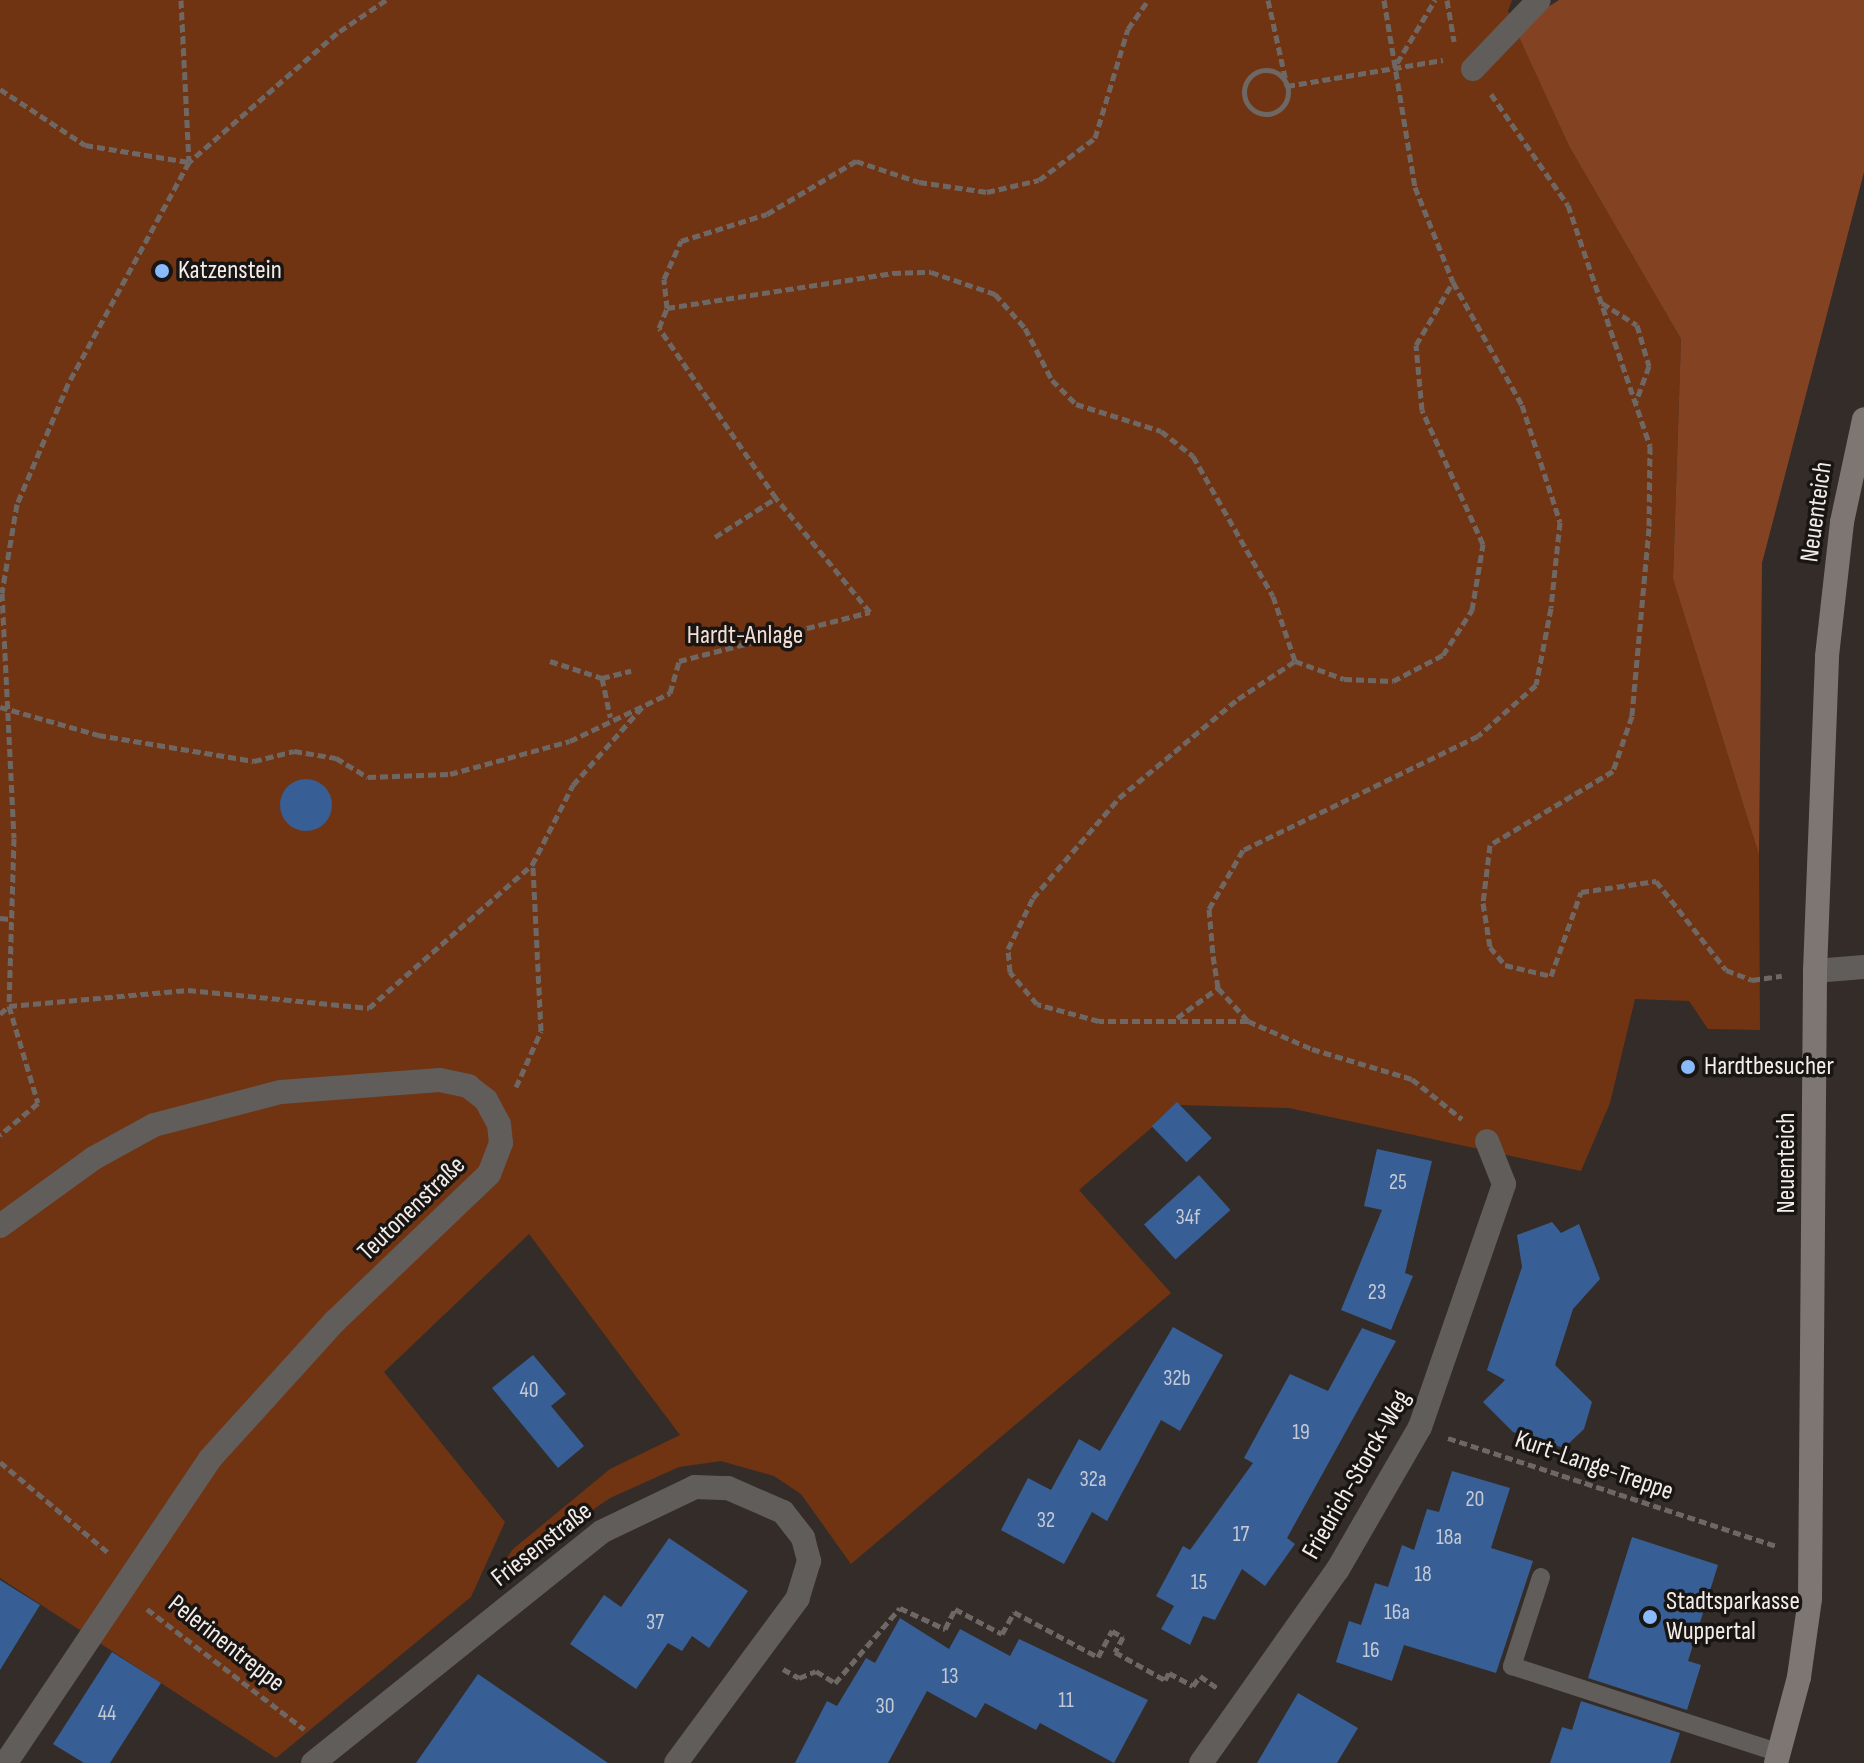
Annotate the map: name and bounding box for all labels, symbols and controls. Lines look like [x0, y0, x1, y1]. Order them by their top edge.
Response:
place label: Katzenstein [178, 255, 282, 287]
marker: Katzenstein [153, 262, 171, 280]
street label: Neuenteich [1795, 460, 1839, 564]
park label: Hardt-Anlage [687, 620, 803, 652]
place label: Hardtbesucher [1704, 1051, 1834, 1083]
marker: Hardtbesucher [1679, 1058, 1697, 1076]
street label: Neuenteich [1771, 1113, 1803, 1213]
street label: Teutonenstraße [352, 1150, 472, 1268]
house number: 25 [1389, 1170, 1407, 1196]
house number: 34f [1176, 1205, 1200, 1231]
house number: 23 [1368, 1280, 1386, 1306]
house number: 32b [1163, 1366, 1191, 1392]
house number: 40 [519, 1378, 539, 1404]
street label: Friedrich-Storck-Weg [1296, 1385, 1418, 1565]
house number: 19 [1292, 1420, 1310, 1446]
street label: Kurt-Lange-Treppe [1511, 1424, 1677, 1508]
house number: 32a [1080, 1467, 1106, 1493]
house number: 20 [1466, 1487, 1484, 1513]
street label: Friesenstraße [485, 1496, 599, 1594]
house number: 32 [1037, 1508, 1055, 1534]
house number: 17 [1233, 1522, 1249, 1548]
house number: 18a [1436, 1525, 1462, 1551]
house number: 18 [1414, 1562, 1432, 1588]
house number: 15 [1191, 1570, 1207, 1596]
place label: Stadtsparkasse Wuppertal [1666, 1586, 1800, 1648]
street label: Pelerinentreppe [162, 1589, 290, 1699]
house number: 16a [1384, 1600, 1410, 1626]
marker: Stadtsparkasse Wuppertal [1641, 1608, 1659, 1626]
house number: 37 [646, 1610, 664, 1636]
house number: 16 [1362, 1638, 1380, 1664]
house number: 13 [942, 1664, 958, 1690]
house number: 11 [1058, 1688, 1074, 1714]
house number: 30 [875, 1694, 895, 1720]
house number: 44 [98, 1701, 116, 1727]

